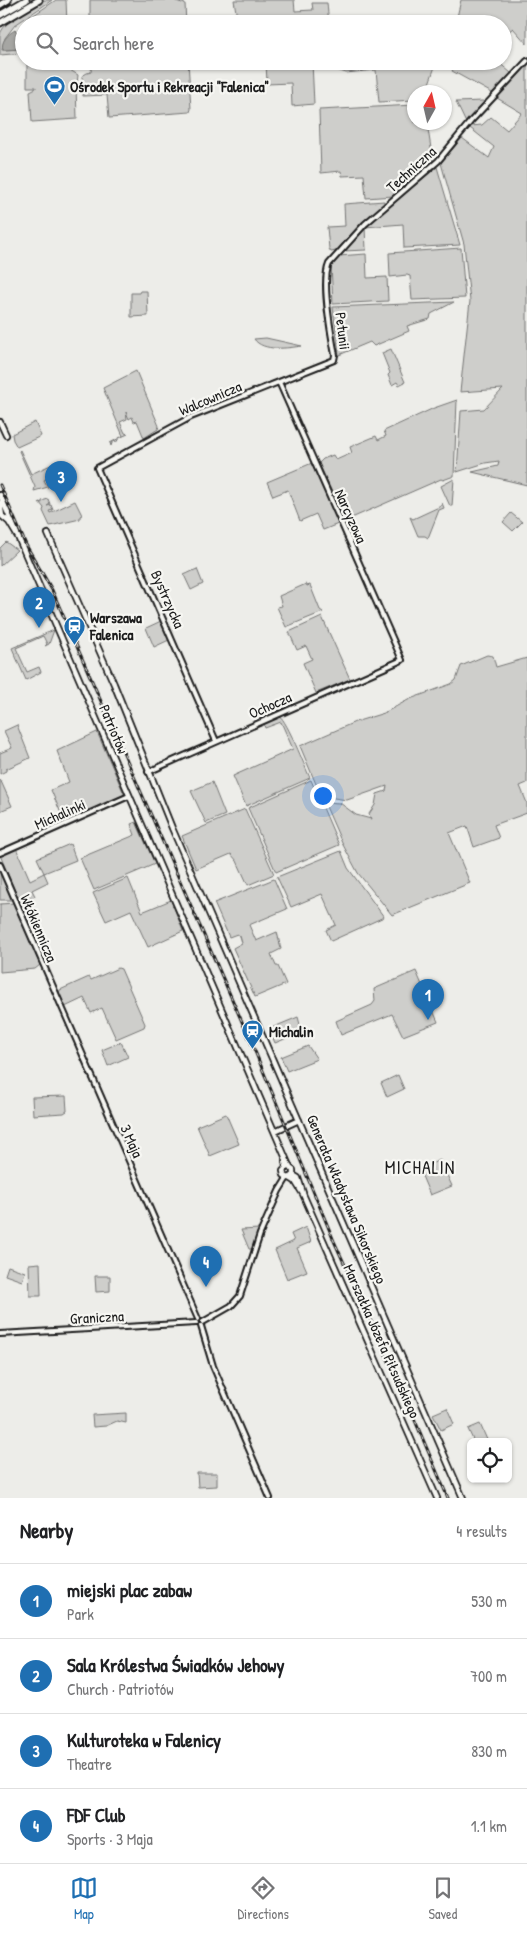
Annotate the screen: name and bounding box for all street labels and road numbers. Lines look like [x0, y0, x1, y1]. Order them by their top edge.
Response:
street label: Techniczna [382, 141, 440, 197]
street label: Petunii [330, 311, 356, 351]
street label: Walcownicza [175, 375, 245, 421]
street label: Narcyzowa [330, 486, 372, 546]
street label: Bystrzycka [146, 567, 190, 631]
street label: Ochocza [245, 686, 295, 724]
street label: Patriotów [94, 701, 134, 757]
street label: Michalinki [31, 793, 89, 835]
street label: Włókiennicza [15, 891, 63, 965]
street label: Generała Władysława Sikorskiego [302, 1111, 392, 1287]
street label: 3 Maja [115, 1121, 149, 1161]
street label: Marszałka Józefa Piłsudskiego [339, 1261, 425, 1421]
street label: Graniczna [70, 1305, 125, 1329]

